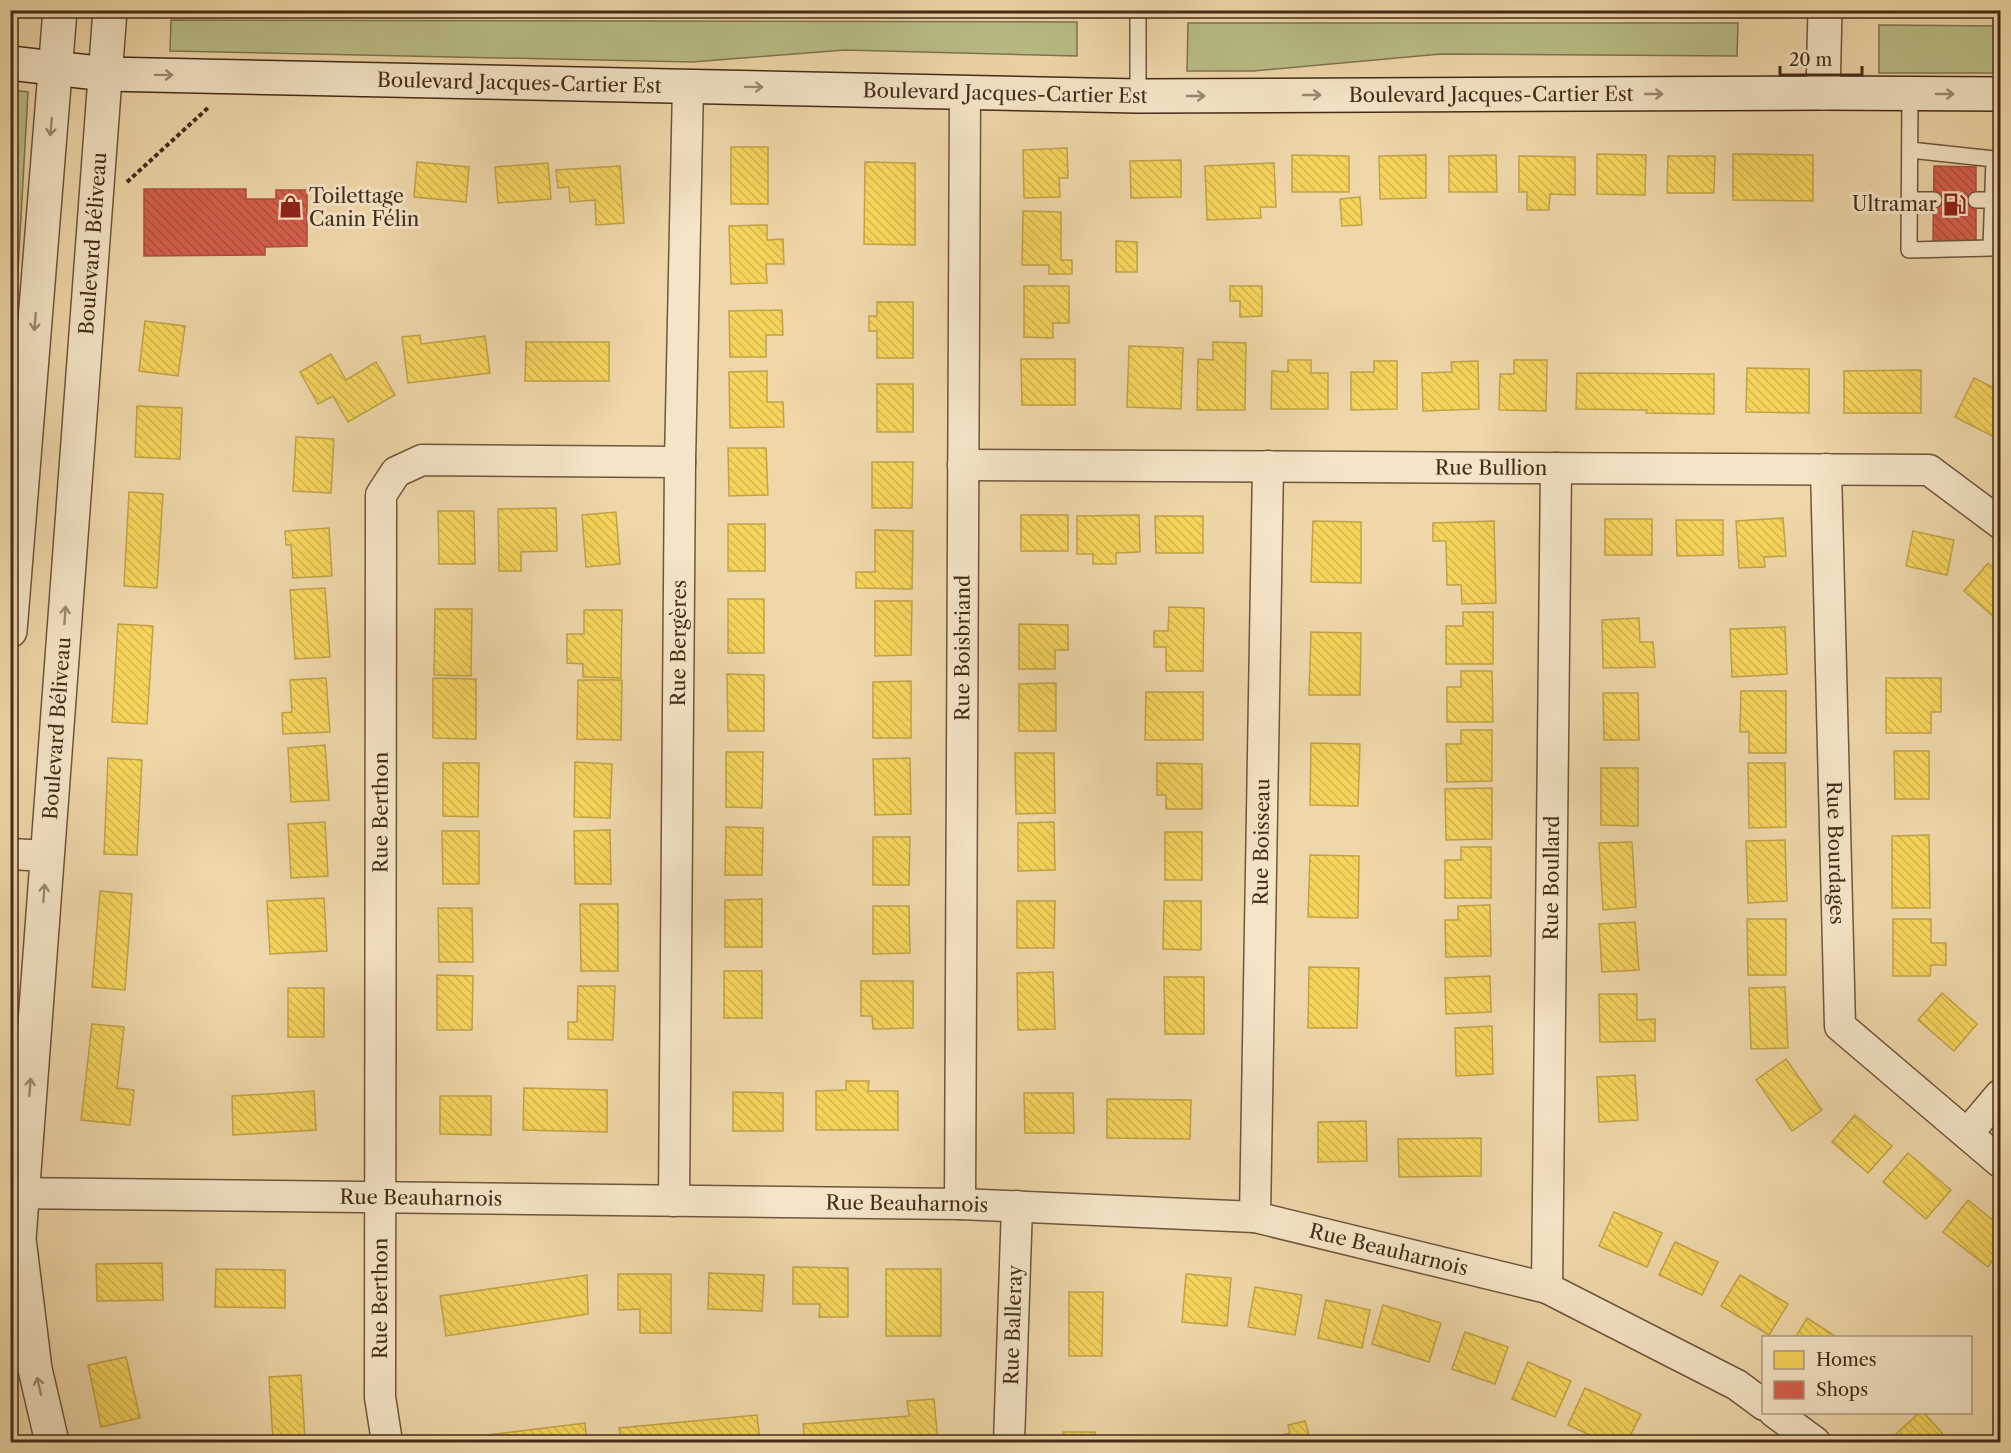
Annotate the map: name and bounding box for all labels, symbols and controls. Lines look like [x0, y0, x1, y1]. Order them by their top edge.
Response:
scale bar [1780, 39, 1862, 77]
text: 20 m [1789, 49, 1833, 71]
street label: Boulevard Jacques-Cartier Est [377, 68, 662, 98]
one-way arrow [154, 69, 174, 81]
street label: Boulevard Jacques-Cartier Est [863, 78, 1148, 108]
one-way arrow [743, 82, 763, 93]
street label: Boulevard Jacques-Cartier Est [1349, 82, 1634, 107]
one-way arrow [1644, 88, 1664, 100]
one-way arrow [1934, 88, 1954, 100]
one-way arrow [1302, 89, 1322, 101]
one-way arrow [1186, 90, 1206, 102]
one-way arrow [45, 117, 56, 137]
street label: Boulevard Béliveau [74, 151, 111, 336]
place label: Toilettage Canin Félin [309, 184, 420, 231]
fuel station icon: Ultramar [1942, 191, 1968, 217]
place label: Ultramar [1852, 192, 1938, 216]
shop icon: Toilettage Canin Félin [278, 194, 304, 220]
one-way arrow [29, 311, 40, 331]
street label: Rue Bullion [1435, 455, 1548, 480]
street label: Rue Boisbriand [950, 575, 975, 721]
street label: Rue Bergères [666, 580, 691, 707]
one-way arrow [60, 605, 71, 625]
street label: Boulevard Béliveau [38, 636, 76, 821]
street label: Rue Berthon [369, 751, 393, 873]
street label: Rue Boisseau [1248, 778, 1275, 906]
street label: Rue Bourdages [1822, 781, 1849, 925]
street label: Rue Boullard [1539, 815, 1564, 941]
one-way arrow [39, 884, 50, 903]
one-way arrow [25, 1078, 36, 1098]
street label: Rue Beauharnois [339, 1185, 502, 1211]
street label: Rue Beauharnois [825, 1190, 989, 1217]
street label: Rue Beauharnois [1307, 1219, 1471, 1280]
street label: Rue Berthon [368, 1237, 392, 1359]
street label: Rue Balleray [999, 1263, 1027, 1386]
legend [1762, 1336, 1972, 1414]
text: Homes [1816, 1349, 1877, 1371]
one-way arrow [33, 1376, 44, 1396]
text: Shops [1816, 1379, 1868, 1401]

